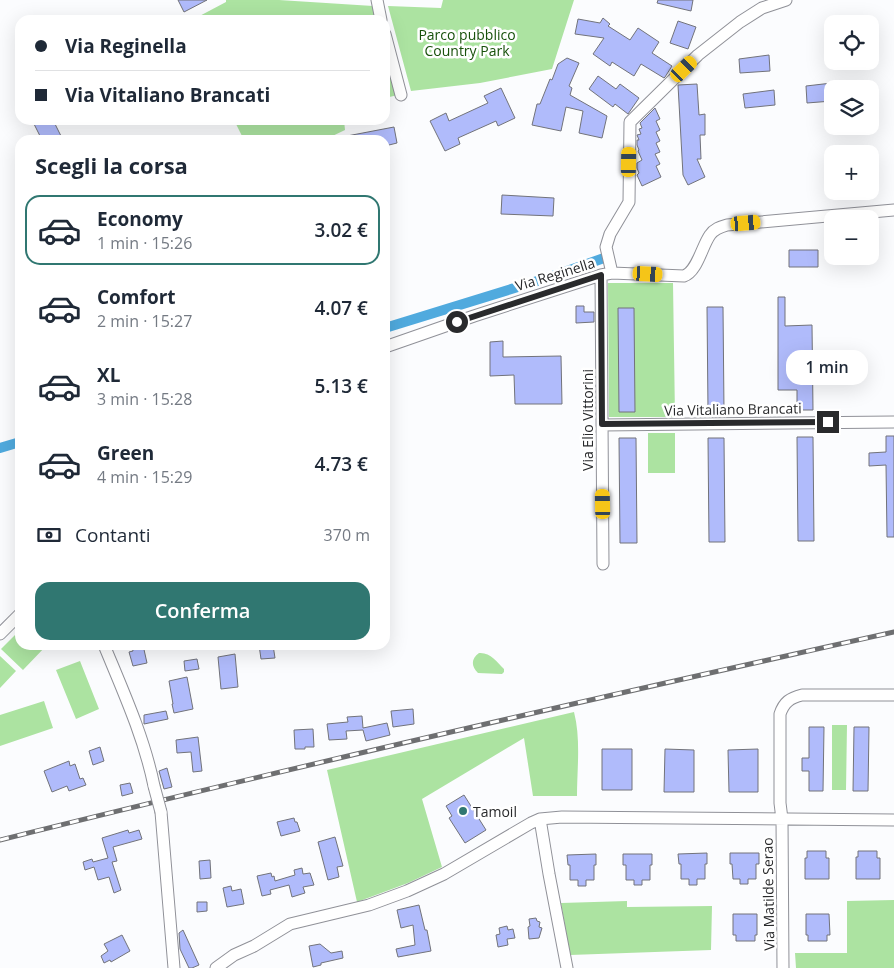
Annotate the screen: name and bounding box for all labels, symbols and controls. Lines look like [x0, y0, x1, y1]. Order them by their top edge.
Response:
map controls [824, 15, 879, 265]
button: locate [824, 15, 879, 70]
park label: Parco pubblico Country Park [418, 25, 516, 60]
text: Via Reginella [65, 33, 187, 59]
car [667, 53, 700, 85]
button: layers [824, 80, 879, 135]
text: Via Vitaliano Brancati [65, 82, 270, 108]
button: + [824, 145, 879, 200]
car [621, 147, 636, 177]
text: Scegli la corsa [35, 150, 188, 180]
text: Economy [97, 206, 183, 232]
icon: car [37, 208, 82, 253]
button: − [824, 210, 879, 265]
car [730, 214, 761, 232]
text: 3.02 € [314, 217, 368, 243]
text: 1 min · 15:26 [97, 232, 192, 254]
street label: Via Reginella [513, 253, 597, 295]
car [632, 266, 663, 282]
text: Comfort [97, 284, 176, 310]
icon: car [37, 286, 82, 331]
text: 4.07 € [314, 295, 368, 321]
text: 2 min · 15:27 [97, 310, 192, 332]
route start [446, 311, 468, 333]
callout: 1 min [787, 350, 869, 384]
text: 1 min [805, 356, 849, 378]
text: XL [97, 362, 120, 388]
icon: car [37, 364, 82, 409]
street label: Via Elio Vittorini [578, 369, 597, 471]
text: 5.13 € [314, 373, 368, 399]
text: 3 min · 15:28 [97, 388, 192, 410]
street label: Via Vitaliano Brancati [664, 398, 802, 420]
route end [817, 411, 839, 433]
text: Green [97, 440, 154, 466]
icon: car [37, 442, 82, 487]
text: 4.73 € [314, 451, 368, 477]
text: 4 min · 15:29 [97, 466, 192, 488]
car [595, 489, 610, 519]
icon: cash [35, 521, 63, 549]
text: Contanti [75, 522, 151, 548]
text: 370 m [324, 524, 370, 546]
button: Conferma [35, 582, 370, 640]
place label: Tamoil [473, 802, 517, 821]
marker: Tamoil [457, 805, 469, 817]
street label: Via Matilde Serao [758, 837, 778, 951]

